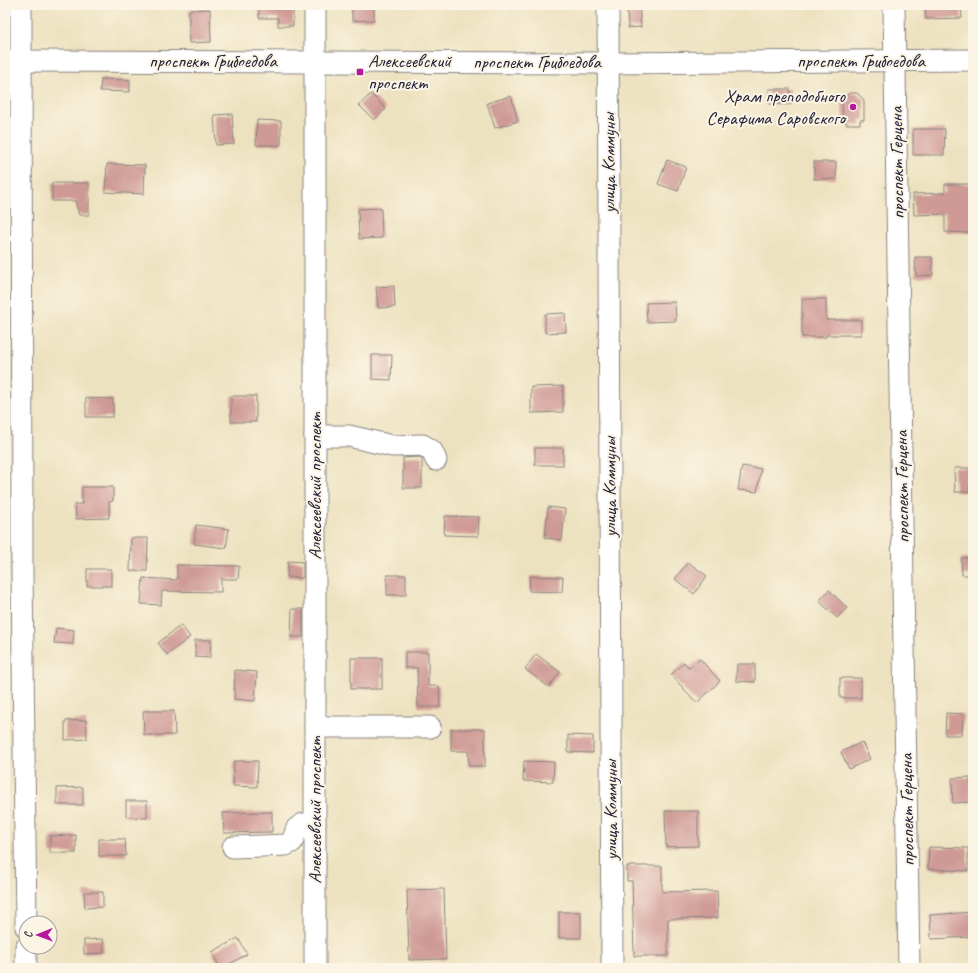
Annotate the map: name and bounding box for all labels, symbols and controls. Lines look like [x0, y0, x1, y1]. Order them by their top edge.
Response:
street label: проспект Грибоедова [149, 49, 279, 73]
place label: Алексеевский проспект [368, 49, 452, 95]
street label: проспект Грибоедова [797, 49, 927, 73]
street label: проспект Грибоедова [473, 50, 603, 74]
marker: Алексеевский проспект [355, 67, 365, 77]
place label: Храм преподобного Серафима Саровского [707, 84, 847, 130]
marker: Храм преподобного Серафима Саровского [848, 102, 858, 112]
street label: проспект Герцена [884, 105, 910, 219]
street label: улица Коммуны [597, 111, 621, 214]
street label: Алексеевский проспект [303, 411, 327, 560]
street label: проспект Герцена [889, 429, 915, 543]
street label: улица Коммуны [598, 435, 622, 538]
street label: Алексеевский проспект [303, 735, 327, 884]
street label: проспект Герцена [894, 752, 920, 866]
street label: улица Коммуны [599, 758, 623, 861]
north arrow [18, 915, 58, 955]
text: С [21, 931, 35, 938]

